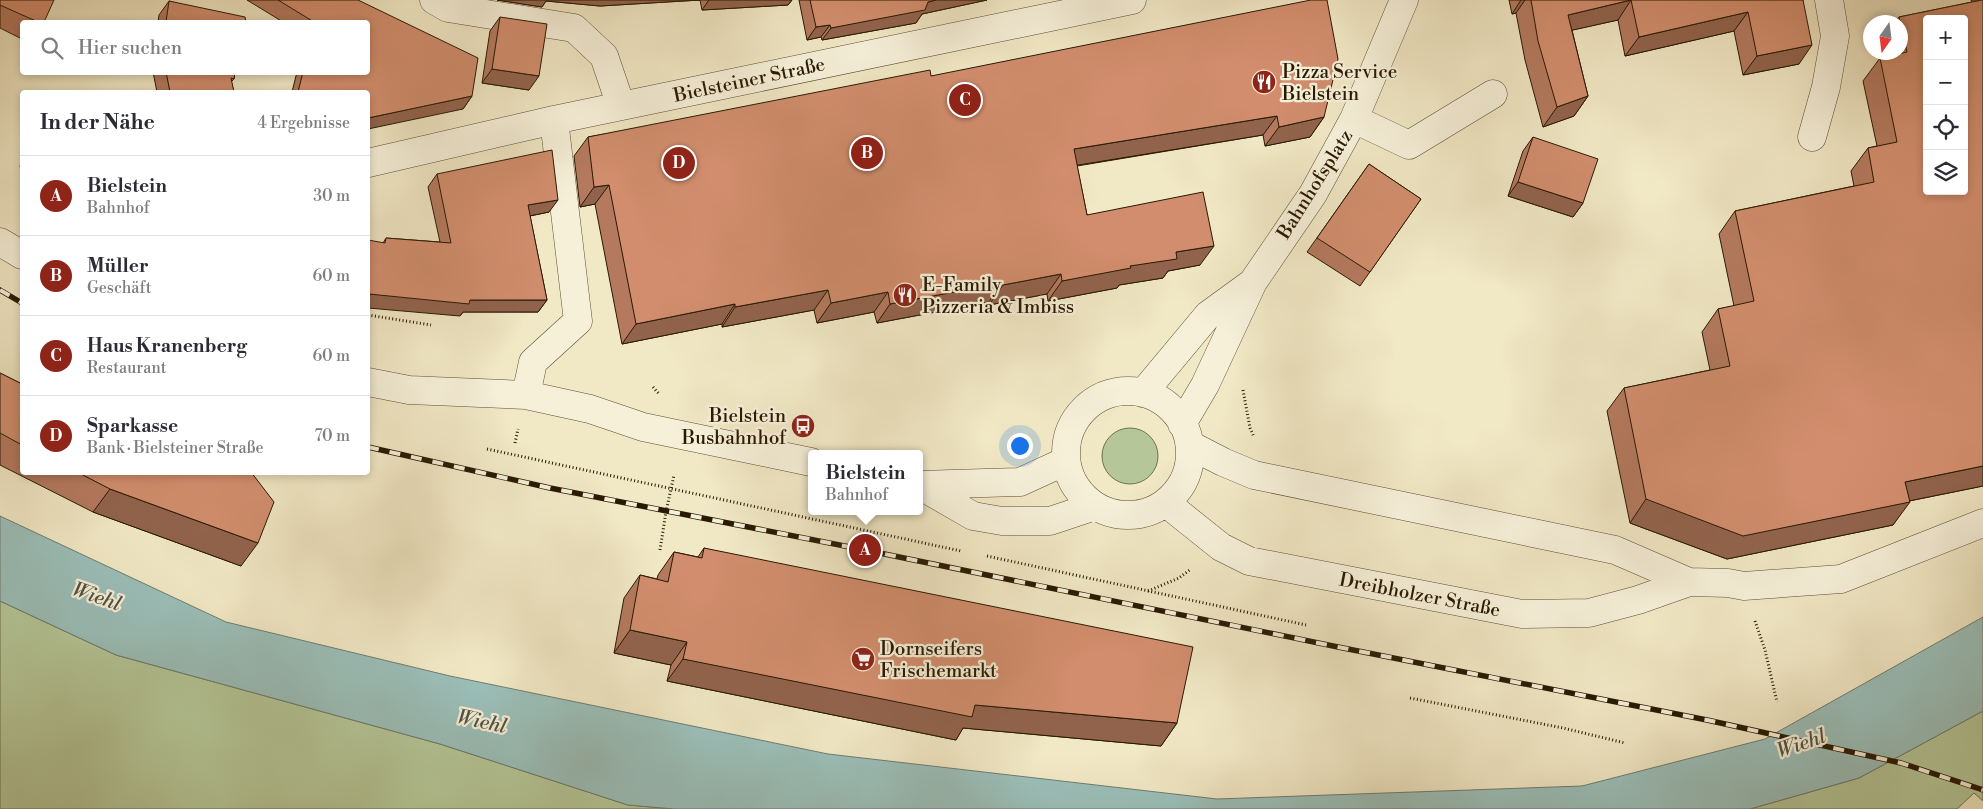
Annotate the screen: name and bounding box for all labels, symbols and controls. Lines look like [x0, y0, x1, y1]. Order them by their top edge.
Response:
north arrow [1863, 15, 1908, 60]
map controls [1923, 15, 1968, 195]
button: + [1923, 15, 1968, 60]
search box [20, 20, 370, 75]
icon: search [38, 34, 66, 62]
text: Hier suchen [78, 36, 182, 60]
street label: Bielsteiner Straße [670, 52, 827, 108]
place label: Pizza Service Bielstein [1281, 60, 1397, 106]
button: − [1923, 60, 1968, 105]
restaurant icon: Pizza Service Bielstein [1251, 69, 1277, 95]
pin: C [949, 81, 981, 119]
button: locate [1923, 105, 1968, 150]
text: In der Nähe [40, 110, 155, 136]
text: 4 Ergebnisse [257, 113, 350, 133]
street label: Bahnhofsplatz [1271, 125, 1358, 245]
pin: B [851, 134, 883, 172]
pin: D [663, 144, 695, 182]
button: layers [1923, 150, 1968, 195]
text: Bielstein [87, 174, 167, 198]
text: A [50, 186, 62, 206]
text: 30 m [313, 186, 350, 206]
text: Bahnhof [87, 198, 149, 218]
text: Müller [87, 254, 149, 278]
text: B [50, 266, 62, 286]
text: 60 m [312, 266, 350, 286]
place label: E-Family Pizzeria & Imbiss [922, 273, 1074, 319]
text: Geschäft [87, 278, 152, 298]
restaurant icon: E-Family Pizzeria & Imbiss [892, 282, 918, 308]
text: Haus Kranenberg [87, 334, 247, 358]
text: C [50, 346, 62, 366]
text: 60 m [312, 346, 350, 366]
text: Restaurant [87, 358, 166, 378]
place label: Bielstein Busbahnhof [681, 404, 787, 450]
bus stop icon: Bielstein Busbahnhof [790, 413, 816, 439]
text: Sparkasse [87, 414, 178, 438]
text: D [50, 426, 62, 446]
text: 70 m [314, 426, 350, 446]
your location [1007, 433, 1033, 459]
text: Bank · Bielsteiner Straße [87, 438, 264, 458]
popup [808, 450, 923, 515]
text: Bielstein [826, 461, 905, 485]
text: Bahnhof [826, 485, 888, 505]
pin: A [849, 531, 881, 569]
street label: Dreibholzer Straße [1337, 568, 1502, 622]
water label: Wiehl [69, 577, 125, 618]
place label: Dornseifers Frischemarkt [880, 637, 997, 683]
supermarket icon: Dornseifers Frischemarkt [850, 646, 876, 672]
water label: Wiehl [455, 705, 509, 740]
water label: Wiehl [1774, 724, 1830, 764]

